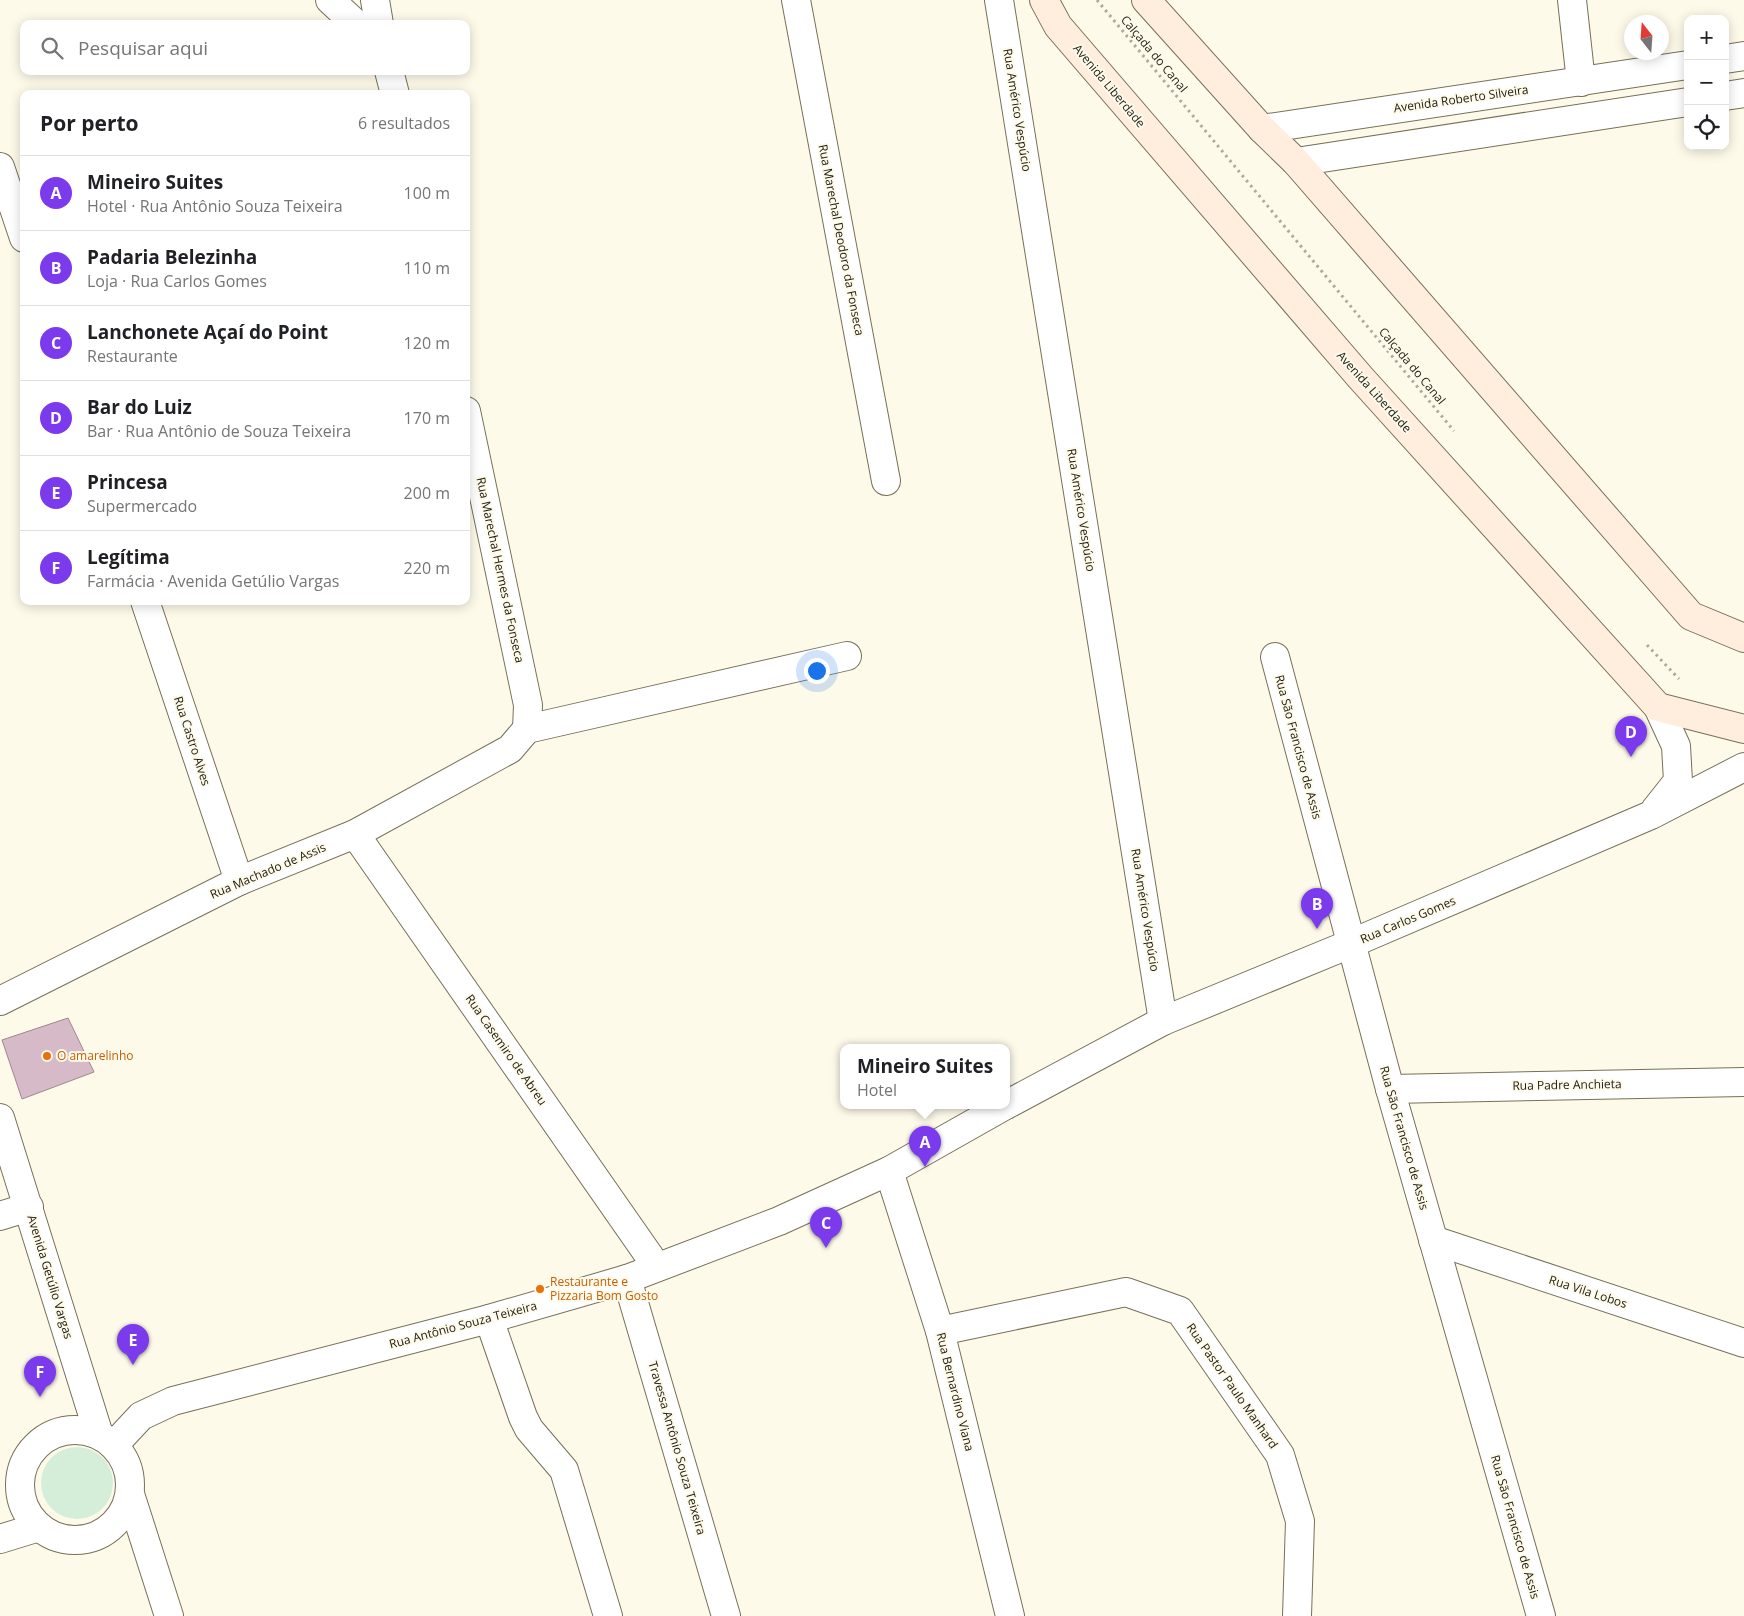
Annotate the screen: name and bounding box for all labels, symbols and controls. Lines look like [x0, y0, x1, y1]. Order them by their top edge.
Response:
street label: Calçada do Canal [1117, 12, 1192, 96]
north arrow [1624, 15, 1669, 60]
map controls [1684, 15, 1729, 150]
button: + [1684, 15, 1729, 60]
search box [20, 20, 470, 75]
icon: search [38, 34, 66, 62]
text: Pesquisar aqui [78, 35, 208, 61]
street label: Avenida Liberdade [1069, 40, 1150, 131]
street label: Rua Américo Vespúcio [999, 47, 1036, 173]
button: − [1684, 60, 1729, 105]
street label: Avenida Roberto Silveira [1392, 81, 1529, 116]
button: locate [1684, 105, 1729, 150]
text: Por perto [40, 109, 139, 137]
text: 6 resultados [358, 112, 450, 134]
street label: Rua Marechal Deodoro da Fonseca [815, 143, 868, 337]
text: Mineiro Suites [87, 169, 223, 195]
text: A [50, 182, 62, 204]
text: 100 m [404, 182, 450, 204]
text: Hotel · Rua Antônio Souza Teixeira [87, 195, 343, 217]
text: Padaria Belezinha [87, 244, 257, 270]
text: B [51, 257, 61, 279]
text: 110 m [404, 257, 450, 279]
text: Loja · Rua Carlos Gomes [87, 270, 267, 292]
text: Lanchonete Açaí do Point [87, 319, 328, 345]
street label: Calçada do Canal [1375, 324, 1450, 408]
text: C [51, 332, 61, 354]
text: 120 m [404, 332, 450, 354]
text: Restaurante [87, 345, 178, 367]
street label: Avenida Liberdade [1333, 347, 1416, 436]
text: Bar do Luiz [87, 394, 192, 420]
text: D [50, 407, 62, 429]
text: 170 m [404, 407, 450, 429]
text: Bar · Rua Antônio de Souza Teixeira [87, 420, 351, 442]
street label: Rua Américo Vespúcio [1063, 447, 1100, 573]
text: Princesa [87, 469, 168, 495]
street label: Rua Marechal Hermes da Fonseca [472, 475, 529, 664]
text: E [52, 482, 60, 504]
text: 200 m [404, 482, 450, 504]
text: Supermercado [87, 495, 197, 517]
text: Legítima [87, 544, 170, 570]
text: F [52, 557, 60, 579]
text: 220 m [404, 557, 450, 579]
text: Farmácia · Avenida Getúlio Vargas [87, 570, 339, 592]
your location [804, 658, 830, 684]
street label: Rua São Francisco de Assis [1271, 673, 1326, 821]
street label: Rua Castro Alves [170, 694, 215, 788]
pin: D [1615, 716, 1647, 757]
street label: Rua Machado de Assis [207, 838, 329, 903]
street label: Rua Américo Vespúcio [1127, 847, 1164, 973]
pin: B [1301, 888, 1333, 929]
street label: Rua Carlos Gomes [1357, 892, 1458, 947]
street label: Rua Casemiro de Abreu [462, 991, 551, 1109]
popup [840, 1044, 1010, 1109]
place label: O amarelinho [57, 1047, 134, 1064]
marker: O amarelinho [41, 1050, 53, 1062]
text: Mineiro Suites [857, 1053, 993, 1079]
street label: Rua São Francisco de Assis [1376, 1064, 1433, 1212]
street label: Rua Padre Anchieta [1512, 1075, 1622, 1094]
text: Hotel [857, 1079, 897, 1101]
pin: A [909, 1126, 941, 1167]
pin: C [810, 1207, 842, 1248]
street label: Avenida Getúlio Vargas [23, 1213, 78, 1341]
street label: Rua Vila Lobos [1547, 1271, 1630, 1312]
place label: Restaurante e Pizzaria Bom Gosto [550, 1273, 658, 1304]
marker: Restaurante e Pizzaria Bom Gosto [534, 1283, 546, 1295]
street label: Rua Antônio Souza Teixeira [387, 1297, 539, 1352]
street label: Rua Pastor Paulo Manhard [1183, 1320, 1282, 1452]
pin: E [117, 1324, 149, 1365]
street label: Rua Bernardino Viana [933, 1331, 978, 1453]
pin: F [24, 1356, 56, 1397]
street label: Travessa Antônio Souza Teixeira [645, 1359, 710, 1537]
street label: Rua São Francisco de Assis [1487, 1453, 1544, 1601]

